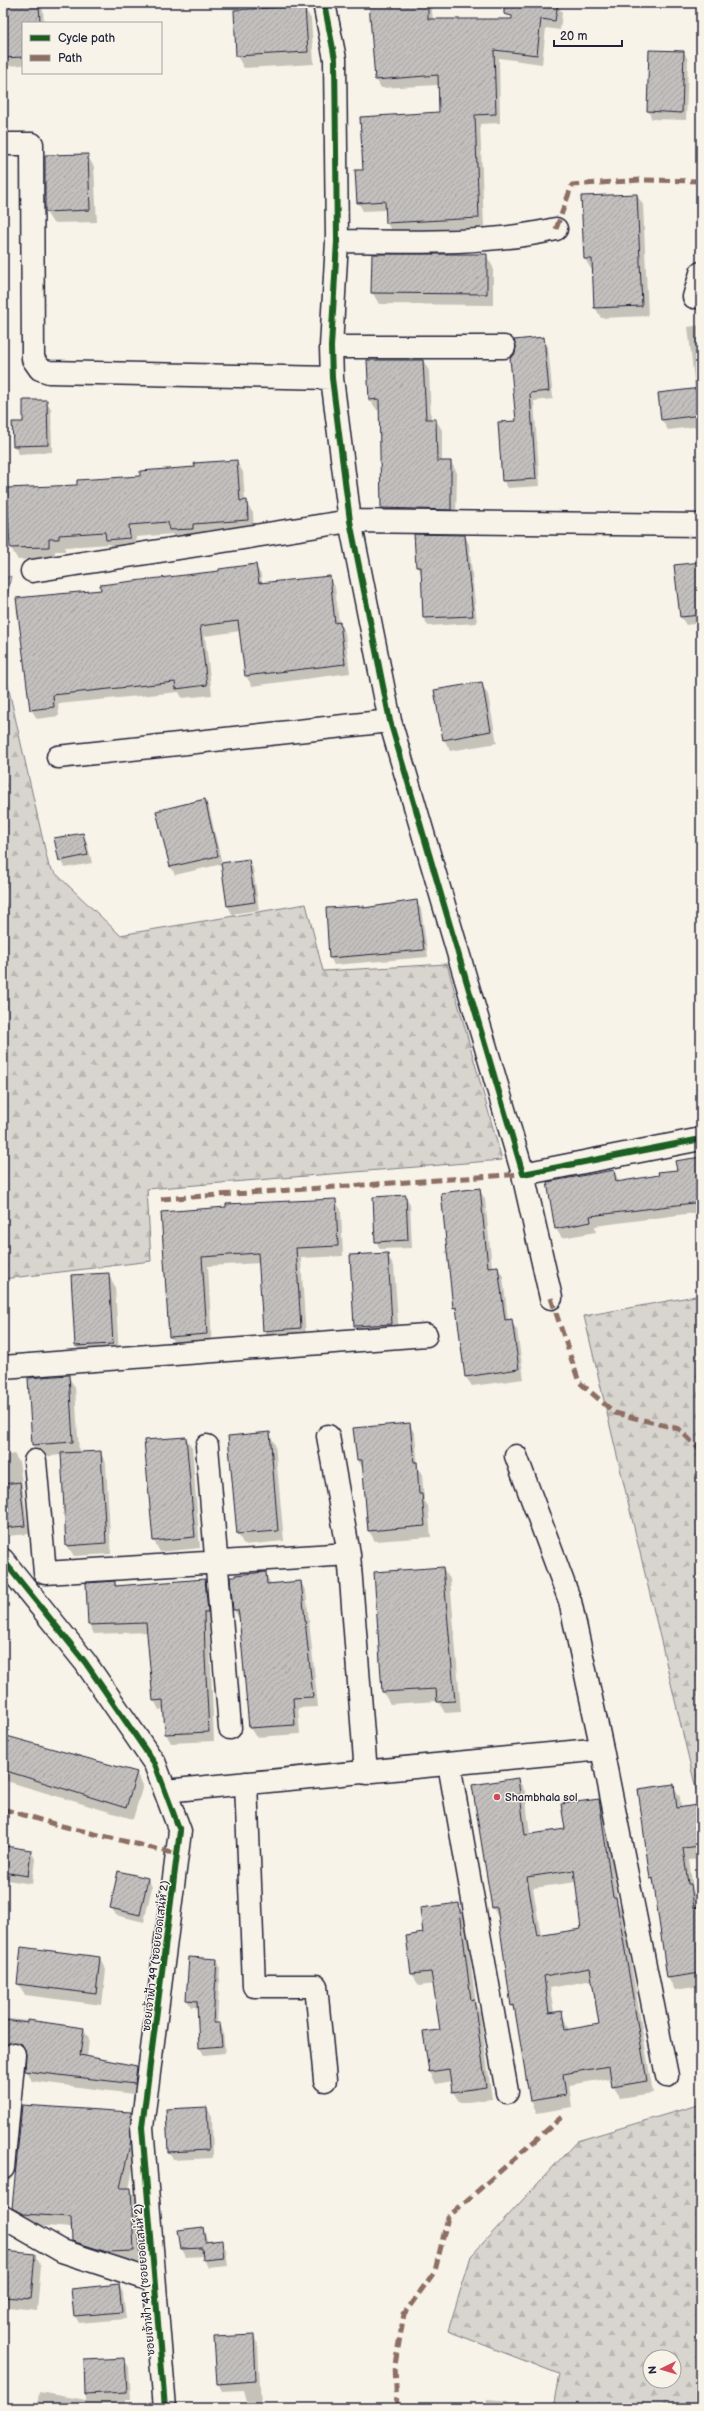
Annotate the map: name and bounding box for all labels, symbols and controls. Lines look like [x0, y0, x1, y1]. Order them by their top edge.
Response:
legend [22, 22, 162, 74]
scale bar [554, 22, 622, 48]
text: 20 m [560, 29, 587, 44]
text: Cycle path [58, 31, 115, 46]
text: Path [58, 51, 83, 66]
place label: Shambhala sol [505, 1791, 577, 1804]
marker: Shambhala sol [492, 1792, 502, 1802]
street label: ซอยเจ้าฟ้า 49 (ซอยยอดเสน่ห์ 2) [138, 1879, 171, 2032]
street label: ซอยเจ้าฟ้า 49 (ซอยยอดเสน่ห์ 2) [129, 2204, 158, 2357]
north arrow [642, 2349, 682, 2389]
text: N [646, 2365, 659, 2375]

